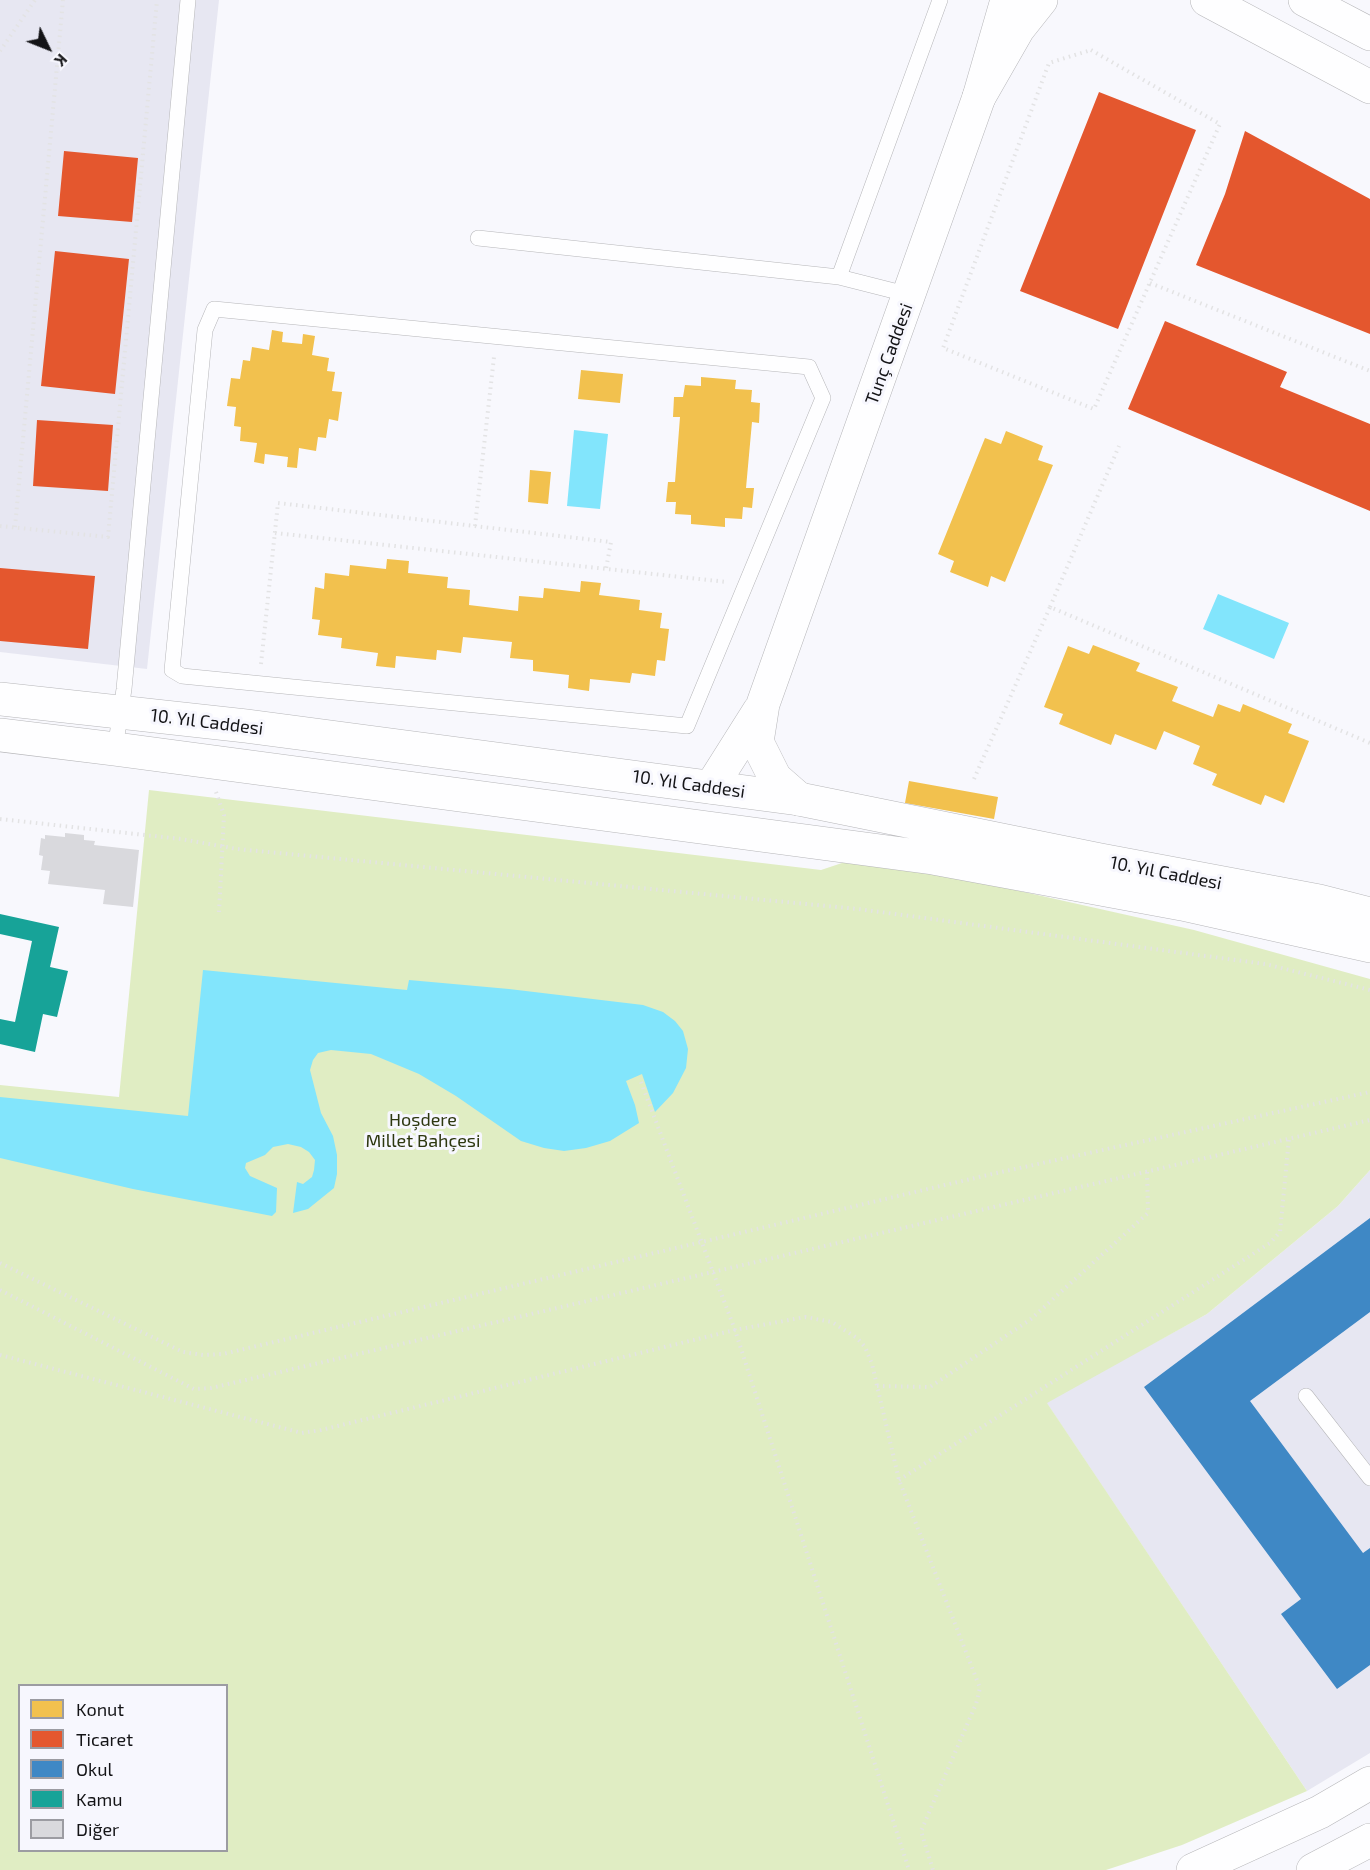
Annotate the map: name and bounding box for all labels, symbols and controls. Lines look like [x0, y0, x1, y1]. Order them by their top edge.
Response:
north arrow [18, 18, 78, 78]
text: K [51, 50, 72, 71]
street label: Tunç Caddesi [861, 300, 917, 408]
street label: 10. Yıl Caddesi [149, 704, 265, 740]
street label: 10. Yıl Caddesi [631, 765, 747, 803]
street label: 10. Yıl Caddesi [1108, 852, 1224, 894]
park label: Hoşdere Millet Bahçesi [366, 1109, 480, 1152]
legend [18, 1684, 228, 1852]
text: Konut [76, 1698, 124, 1720]
text: Ticaret [76, 1728, 133, 1750]
text: Okul [76, 1758, 113, 1780]
text: Kamu [76, 1788, 123, 1810]
text: Diğer [76, 1818, 119, 1840]

